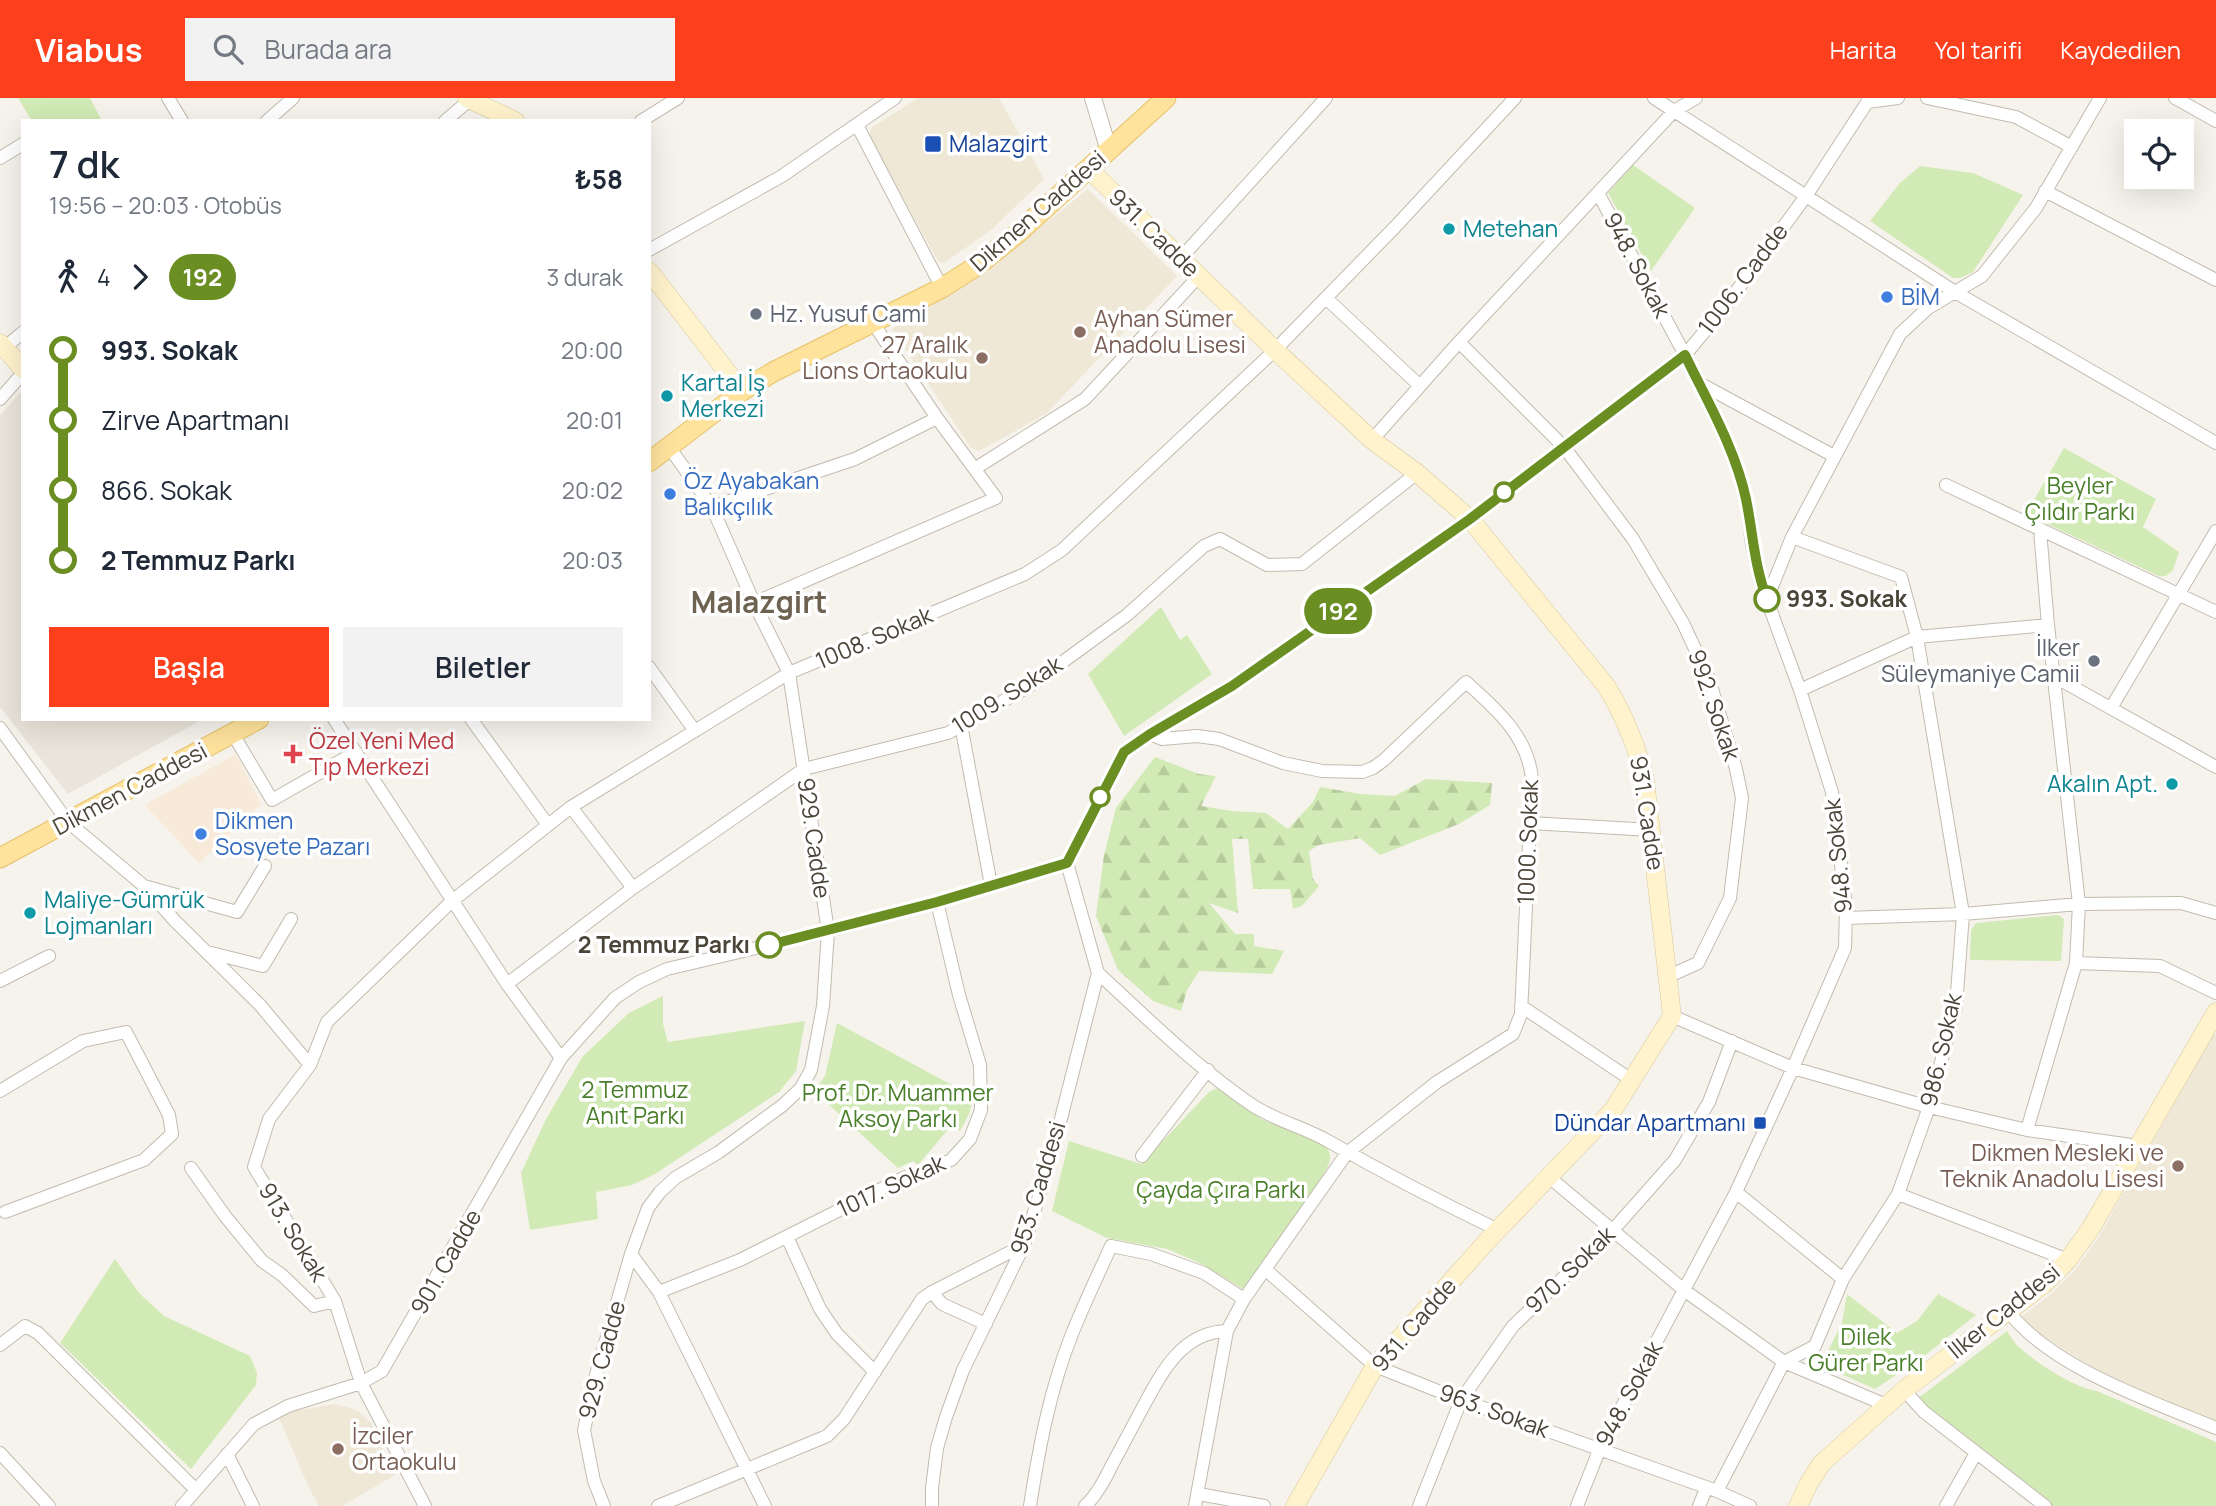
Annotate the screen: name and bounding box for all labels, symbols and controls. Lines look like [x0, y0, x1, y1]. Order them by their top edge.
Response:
search box [185, 18, 675, 81]
text: Viabus [35, 27, 143, 72]
icon: search [209, 30, 247, 68]
text: Burada ara [265, 31, 392, 67]
text: Harita [1830, 33, 1897, 66]
text: Yol tarifi [1935, 33, 2022, 66]
text: Kaydedilen [2060, 33, 2181, 66]
map controls [2124, 119, 2194, 189]
button: locate [2124, 119, 2194, 189]
place label: Malazgirt [949, 127, 1048, 159]
marker: Malazgirt [923, 134, 943, 154]
text: 7 dk [49, 137, 120, 189]
street label: Dikmen Caddesi [963, 142, 1112, 278]
text: ₺58 [575, 161, 623, 197]
street label: 931. Cadde [1102, 181, 1207, 284]
text: 19:56 – 20:03 · Otobüs [49, 189, 282, 221]
street label: 948. Sokak [1597, 206, 1679, 323]
place label: Metehan [1463, 212, 1558, 244]
street label: 1006. Cadde [1690, 216, 1795, 341]
marker: Metehan [1441, 221, 1457, 237]
icon: walk [49, 258, 87, 296]
icon: forward [121, 258, 159, 296]
text: 192 [183, 260, 222, 293]
text: 4 [97, 261, 111, 293]
text: 3 durak [546, 261, 623, 293]
place label: BİM [1901, 280, 1940, 312]
marker: BİM [1879, 289, 1895, 305]
place label: Hz. Yusuf Cami [770, 297, 926, 329]
place label: Ayhan Sümer Anadolu Lisesi [1094, 302, 1246, 360]
marker: Hz. Yusuf Cami [748, 306, 764, 322]
marker: Ayhan Sümer Anadolu Lisesi [1072, 324, 1088, 340]
place label: 27 Aralık Lions Ortaokulu [802, 328, 969, 386]
text: 993. Sokak [101, 332, 238, 368]
text: 20:00 [561, 334, 623, 366]
marker: 27 Aralık Lions Ortaokulu [974, 350, 990, 366]
place label: Kartal İş Merkezi [681, 366, 765, 424]
marker: Kartal İş Merkezi [659, 388, 675, 404]
text: Zirve Apartmanı [101, 402, 290, 438]
text: 20:01 [566, 404, 623, 436]
place label: Öz Ayabakan Balıkçılık [684, 464, 820, 522]
park label: Beyler Çıldır Parkı [2025, 469, 2135, 527]
text: 866. Sokak [101, 472, 232, 508]
text: 20:02 [562, 474, 623, 506]
unlabelled marker [1494, 482, 1514, 502]
marker: Öz Ayabakan Balıkçılık [662, 486, 678, 502]
text: 2 Temmuz Parkı [101, 542, 296, 578]
text: 20:03 [562, 544, 623, 576]
district label: Malazgirt [691, 581, 827, 622]
place label: 993. Sokak [1786, 582, 1908, 614]
marker: 993. Sokak [1754, 586, 1780, 612]
line badge: 192 [1298, 588, 1378, 634]
text: 192 [1318, 594, 1358, 627]
street label: 1008. Sokak [810, 598, 938, 676]
button: Başla [49, 627, 329, 707]
button: Biletler [343, 627, 623, 707]
place label: İlker Süleymaniye Camii [1881, 631, 2080, 689]
street label: 992. Sokak [1681, 645, 1749, 765]
street label: 1009. Sokak [945, 647, 1068, 741]
marker: İlker Süleymaniye Camii [2086, 653, 2102, 669]
place label: Özel Yeni Med Tıp Merkezi [309, 724, 454, 782]
street label: Dikmen Caddesi [47, 734, 212, 842]
marker: Özel Yeni Med Tıp Merkezi [283, 744, 303, 764]
street label: 931. Cadde [1623, 753, 1673, 872]
place label: Akalın Apt. [2047, 767, 2158, 799]
street label: 929. Cadde [791, 775, 839, 900]
marker: Akalın Apt. [2164, 776, 2180, 792]
street label: 1000. Sokak [1509, 778, 1545, 905]
unlabelled marker [1090, 787, 1110, 807]
street label: 948. Sokak [1815, 797, 1859, 915]
place label: Dikmen Sosyete Pazarı [215, 804, 370, 862]
marker: Dikmen Sosyete Pazarı [193, 826, 209, 842]
place label: Maliye-Gümrük Lojmanları [44, 883, 205, 941]
marker: Maliye-Gümrük Lojmanları [22, 905, 38, 921]
place label: 2 Temmuz Parkı [578, 928, 750, 960]
marker: 2 Temmuz Parkı [756, 932, 782, 958]
street label: 986. Sokak [1911, 989, 1969, 1110]
park label: 2 Temmuz Anıt Parkı [581, 1073, 689, 1131]
park label: Prof. Dr. Muammer Aksoy Parkı [802, 1076, 994, 1134]
place label: Dündar Apartmanı [1554, 1106, 1746, 1138]
marker: Dündar Apartmanı [1752, 1115, 1768, 1131]
street label: 953. Caddesi [1002, 1117, 1073, 1258]
place label: Dikmen Mesleki ve Teknik Anadolu Lisesi [1940, 1136, 2164, 1194]
street label: 1017. Sokak [831, 1146, 950, 1224]
marker: Dikmen Mesleki ve Teknik Anadolu Lisesi [2170, 1158, 2186, 1174]
park label: Çayda Çıra Parkı [1136, 1173, 1306, 1205]
street label: 913. Sokak [252, 1176, 336, 1287]
street label: 901. Cadde [402, 1203, 488, 1320]
street label: 970. Sokak [1517, 1218, 1622, 1320]
street label: İlker Caddesi [1941, 1255, 2066, 1365]
street label: 931. Cadde [1363, 1270, 1463, 1378]
street label: 929. Cadde [570, 1297, 632, 1423]
park label: Dilek Gürer Parkı [1808, 1320, 1924, 1378]
street label: 948. Sokak [1587, 1335, 1670, 1452]
street label: 963. Sokak [1435, 1375, 1554, 1445]
place label: İzciler Ortaokulu [352, 1419, 457, 1477]
marker: İzciler Ortaokulu [330, 1441, 346, 1457]

